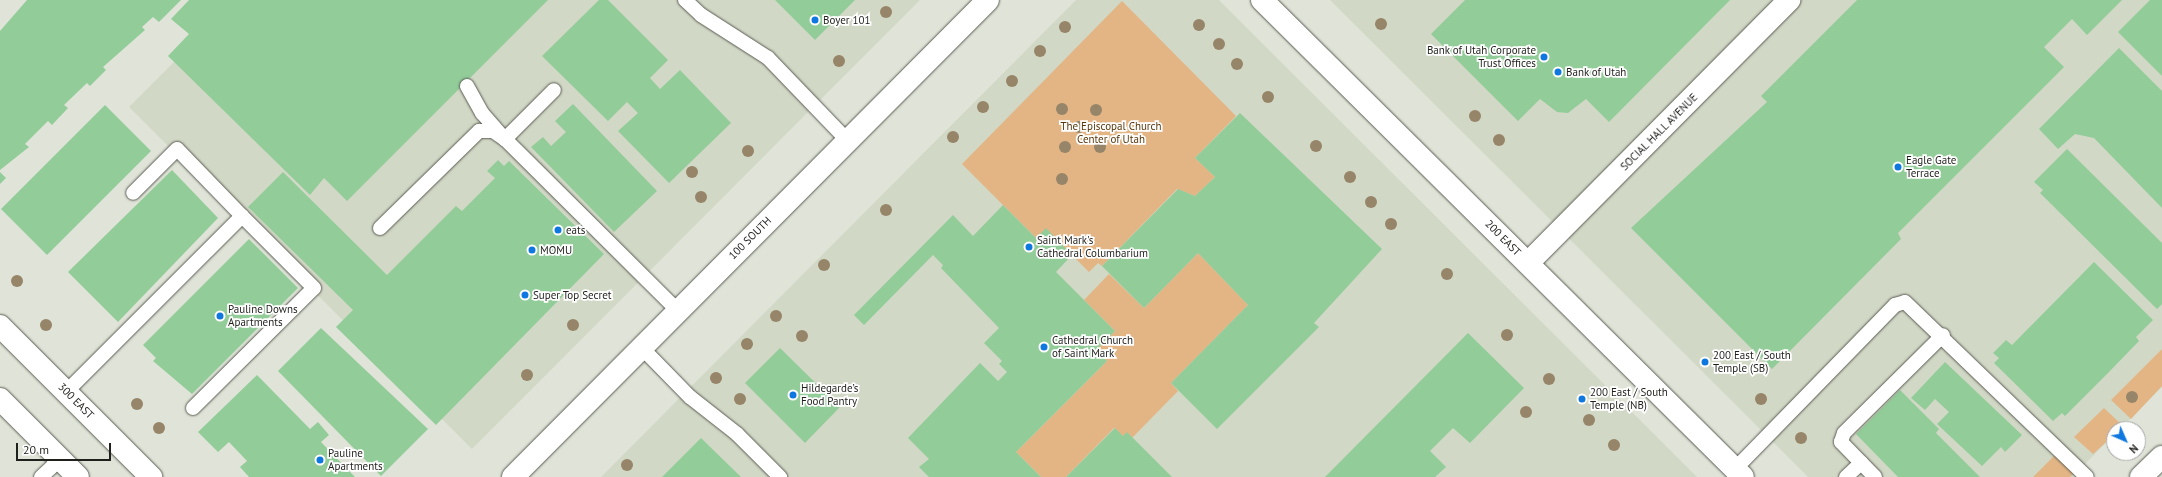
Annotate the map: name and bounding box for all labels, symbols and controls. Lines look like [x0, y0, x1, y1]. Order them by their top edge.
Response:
place label: Boyer 101 [823, 13, 870, 27]
marker: Boyer 101 [810, 15, 820, 25]
place label: Bank of Utah Corporate Trust Offices [1427, 44, 1536, 70]
marker: Bank of Utah Corporate Trust Offices [1539, 52, 1549, 62]
place label: Bank of Utah [1566, 65, 1627, 79]
marker: Bank of Utah [1553, 67, 1563, 77]
street label: SOCIAL HALL AVENUE [1617, 90, 1701, 174]
park label: The Episcopal Church Center of Utah [1060, 120, 1162, 146]
place label: Eagle Gate Terrace [1906, 154, 1956, 180]
marker: Eagle Gate Terrace [1893, 162, 1903, 172]
street label: 100 SOUTH [726, 214, 774, 262]
street label: 200 EAST [1482, 217, 1524, 259]
place label: eats [566, 223, 585, 237]
marker: eats [553, 225, 563, 235]
place label: Saint Mark's Cathedral Columbarium [1037, 234, 1148, 260]
marker: Saint Mark's Cathedral Columbarium [1024, 242, 1034, 252]
place label: MOMU [540, 243, 572, 257]
marker: MOMU [527, 245, 537, 255]
place label: Super Top Secret [533, 288, 612, 302]
marker: Super Top Secret [520, 290, 530, 300]
place label: Pauline Downs Apartments [228, 303, 298, 329]
marker: Pauline Downs Apartments [215, 311, 225, 321]
place label: Cathedral Church of Saint Mark [1052, 334, 1133, 360]
marker: Cathedral Church of Saint Mark [1039, 342, 1049, 352]
place label: 200 East / South Temple (SB) [1713, 349, 1791, 375]
marker: 200 East / South Temple (SB) [1700, 357, 1710, 367]
street label: 300 EAST [55, 380, 97, 422]
place label: Hildegarde’s Food Pantry [801, 382, 858, 408]
place label: 200 East / South Temple (NB) [1590, 386, 1668, 412]
marker: Hildegarde’s Food Pantry [788, 390, 798, 400]
marker: 200 East / South Temple (NB) [1577, 394, 1587, 404]
north arrow [2106, 421, 2146, 461]
scale bar [18, 435, 113, 461]
text: N [2126, 441, 2141, 456]
text: 20 m [23, 442, 49, 457]
place label: Pauline Apartments [328, 447, 383, 473]
marker: Pauline Apartments [315, 455, 325, 465]

